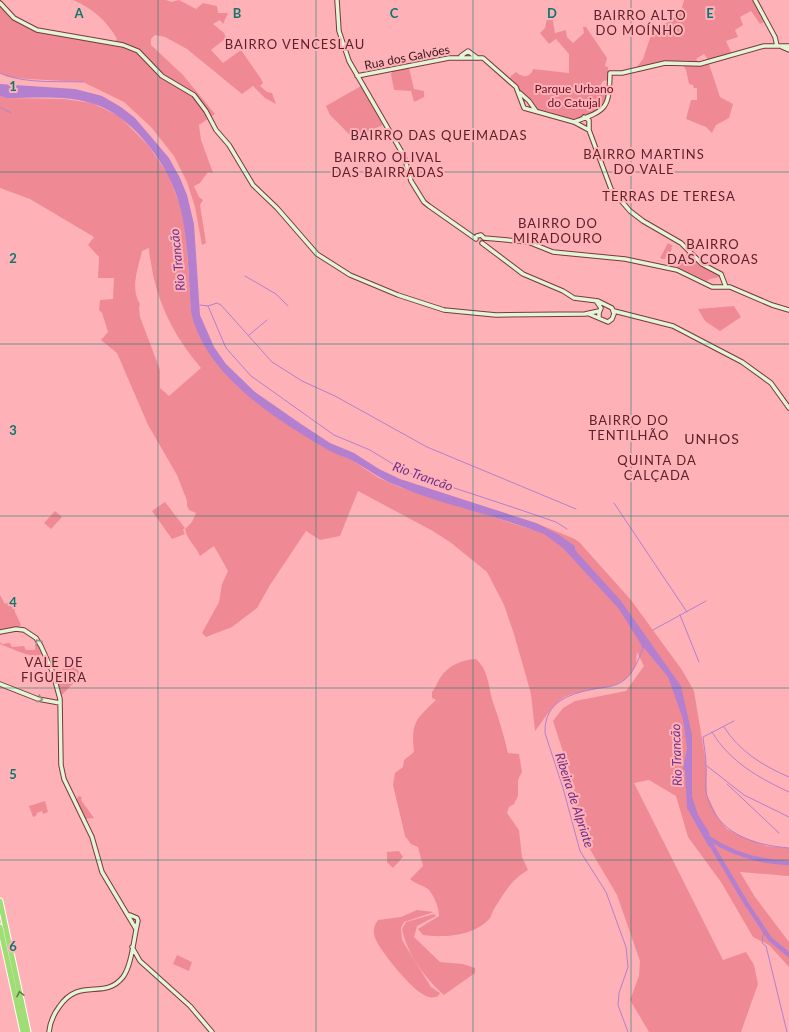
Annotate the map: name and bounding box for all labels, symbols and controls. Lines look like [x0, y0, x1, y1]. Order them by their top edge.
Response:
text: A [73, 5, 84, 21]
text: B [233, 5, 242, 21]
text: C [390, 5, 399, 21]
text: D [547, 5, 557, 21]
text: E [706, 5, 714, 21]
district label: BAIRRO ALTO DO MOÍNHO [593, 7, 687, 38]
district label: BAIRRO VENCESLAU [225, 36, 365, 52]
street label: Rua dos Galvões [363, 41, 451, 73]
text: 1 [9, 78, 17, 94]
park label: Parque Urbano do Catujal [534, 81, 614, 110]
district label: BAIRRO DAS QUEIMADAS [351, 127, 527, 143]
district label: BAIRRO MARTINS DO VALE [583, 146, 705, 177]
district label: BAIRRO OLIVAL DAS BAIRRADAS [331, 149, 445, 180]
district label: TERRAS DE TERESA [602, 188, 736, 204]
district label: BAIRRO DO MIRADOURO [513, 215, 603, 246]
water label: Rio Trancão [166, 228, 188, 292]
district label: BAIRRO DAS COROAS [667, 236, 759, 267]
text: 2 [9, 250, 17, 266]
district label: BAIRRO DO TENTILHÃO [589, 412, 670, 443]
text: 3 [9, 422, 17, 438]
district label: UNHOS [684, 430, 740, 447]
district label: QUINTA DA CALÇADA [617, 452, 697, 483]
water label: Rio Trancão [391, 458, 455, 494]
text: 4 [9, 594, 17, 610]
one-way arrow [36, 640, 43, 647]
district label: VALE DE FIGUEIRA [21, 654, 87, 685]
one-way arrow [36, 694, 43, 703]
water label: Rio Trancão [667, 723, 685, 787]
water label: Ribeira de Alpriate [552, 751, 598, 849]
text: 5 [9, 766, 17, 782]
text: 6 [9, 938, 17, 954]
one-way arrow [17, 991, 25, 997]

